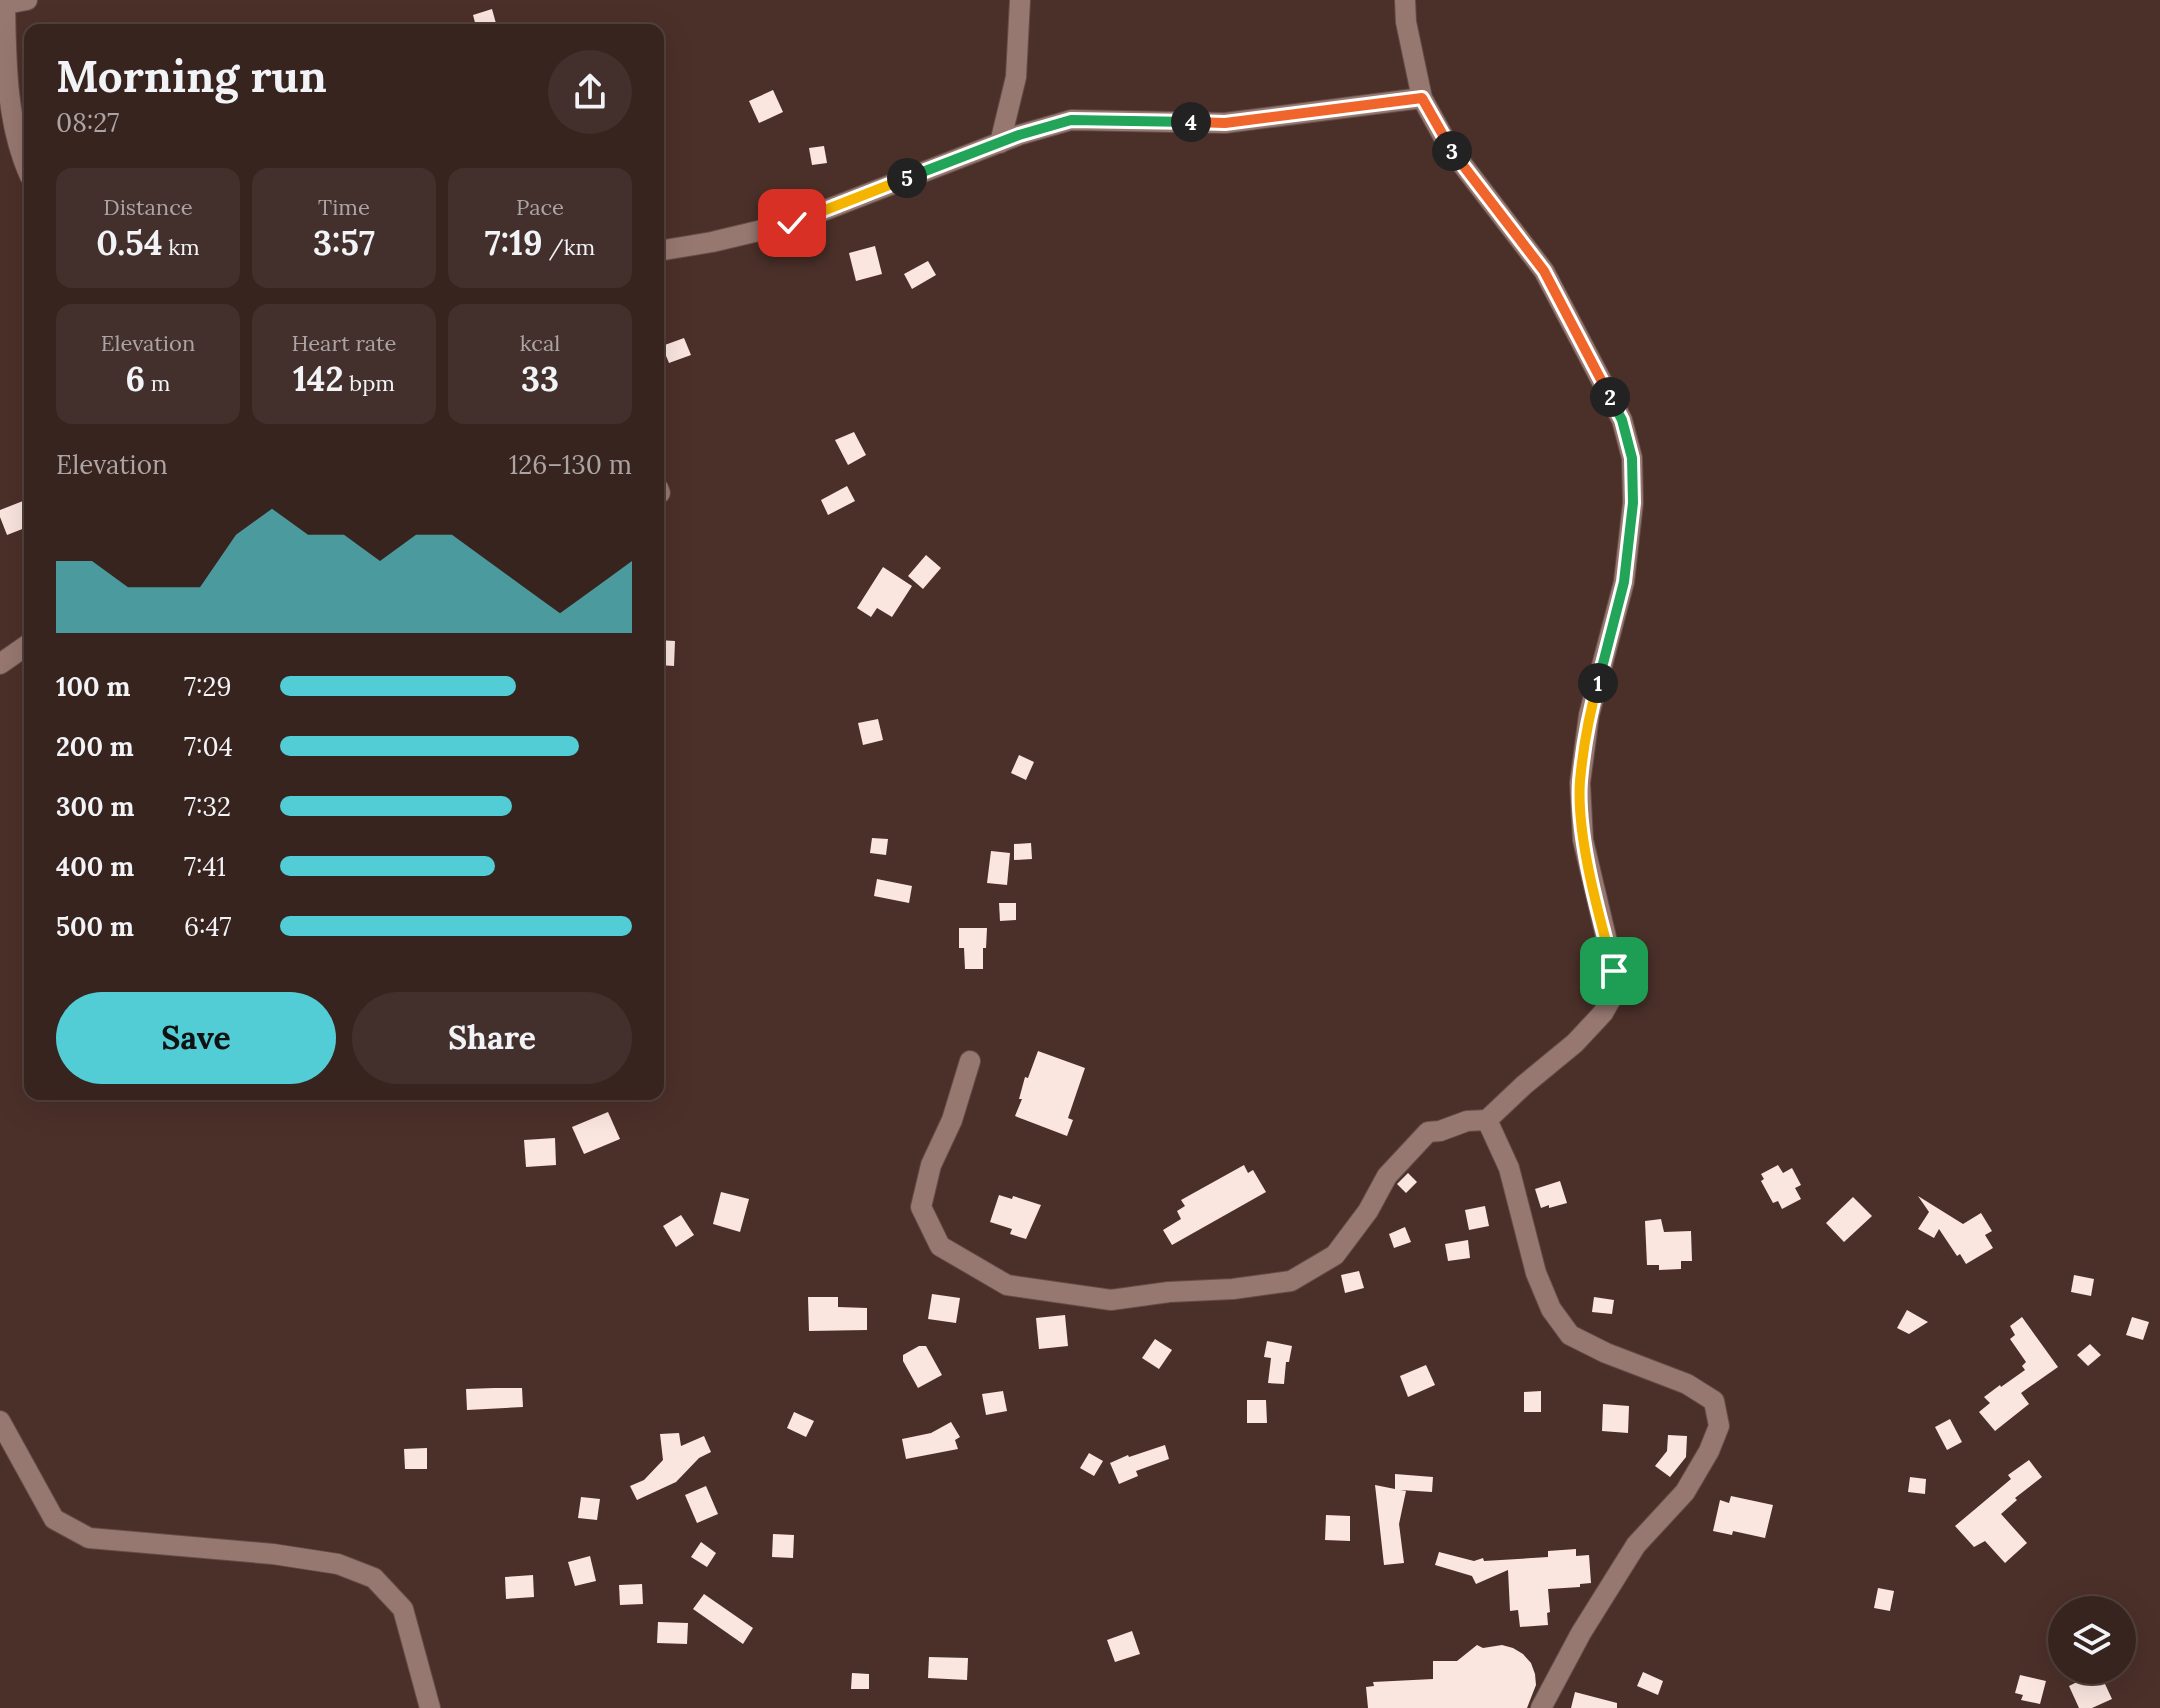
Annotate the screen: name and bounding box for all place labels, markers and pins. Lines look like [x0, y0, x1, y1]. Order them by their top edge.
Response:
pin: 4 [1171, 102, 1211, 142]
pin: 3 [1432, 131, 1472, 171]
pin: 5 [887, 158, 927, 198]
pin [758, 189, 826, 257]
pin: 2 [1590, 377, 1630, 417]
pin: 1 [1578, 663, 1618, 703]
pin [1580, 937, 1648, 1005]

